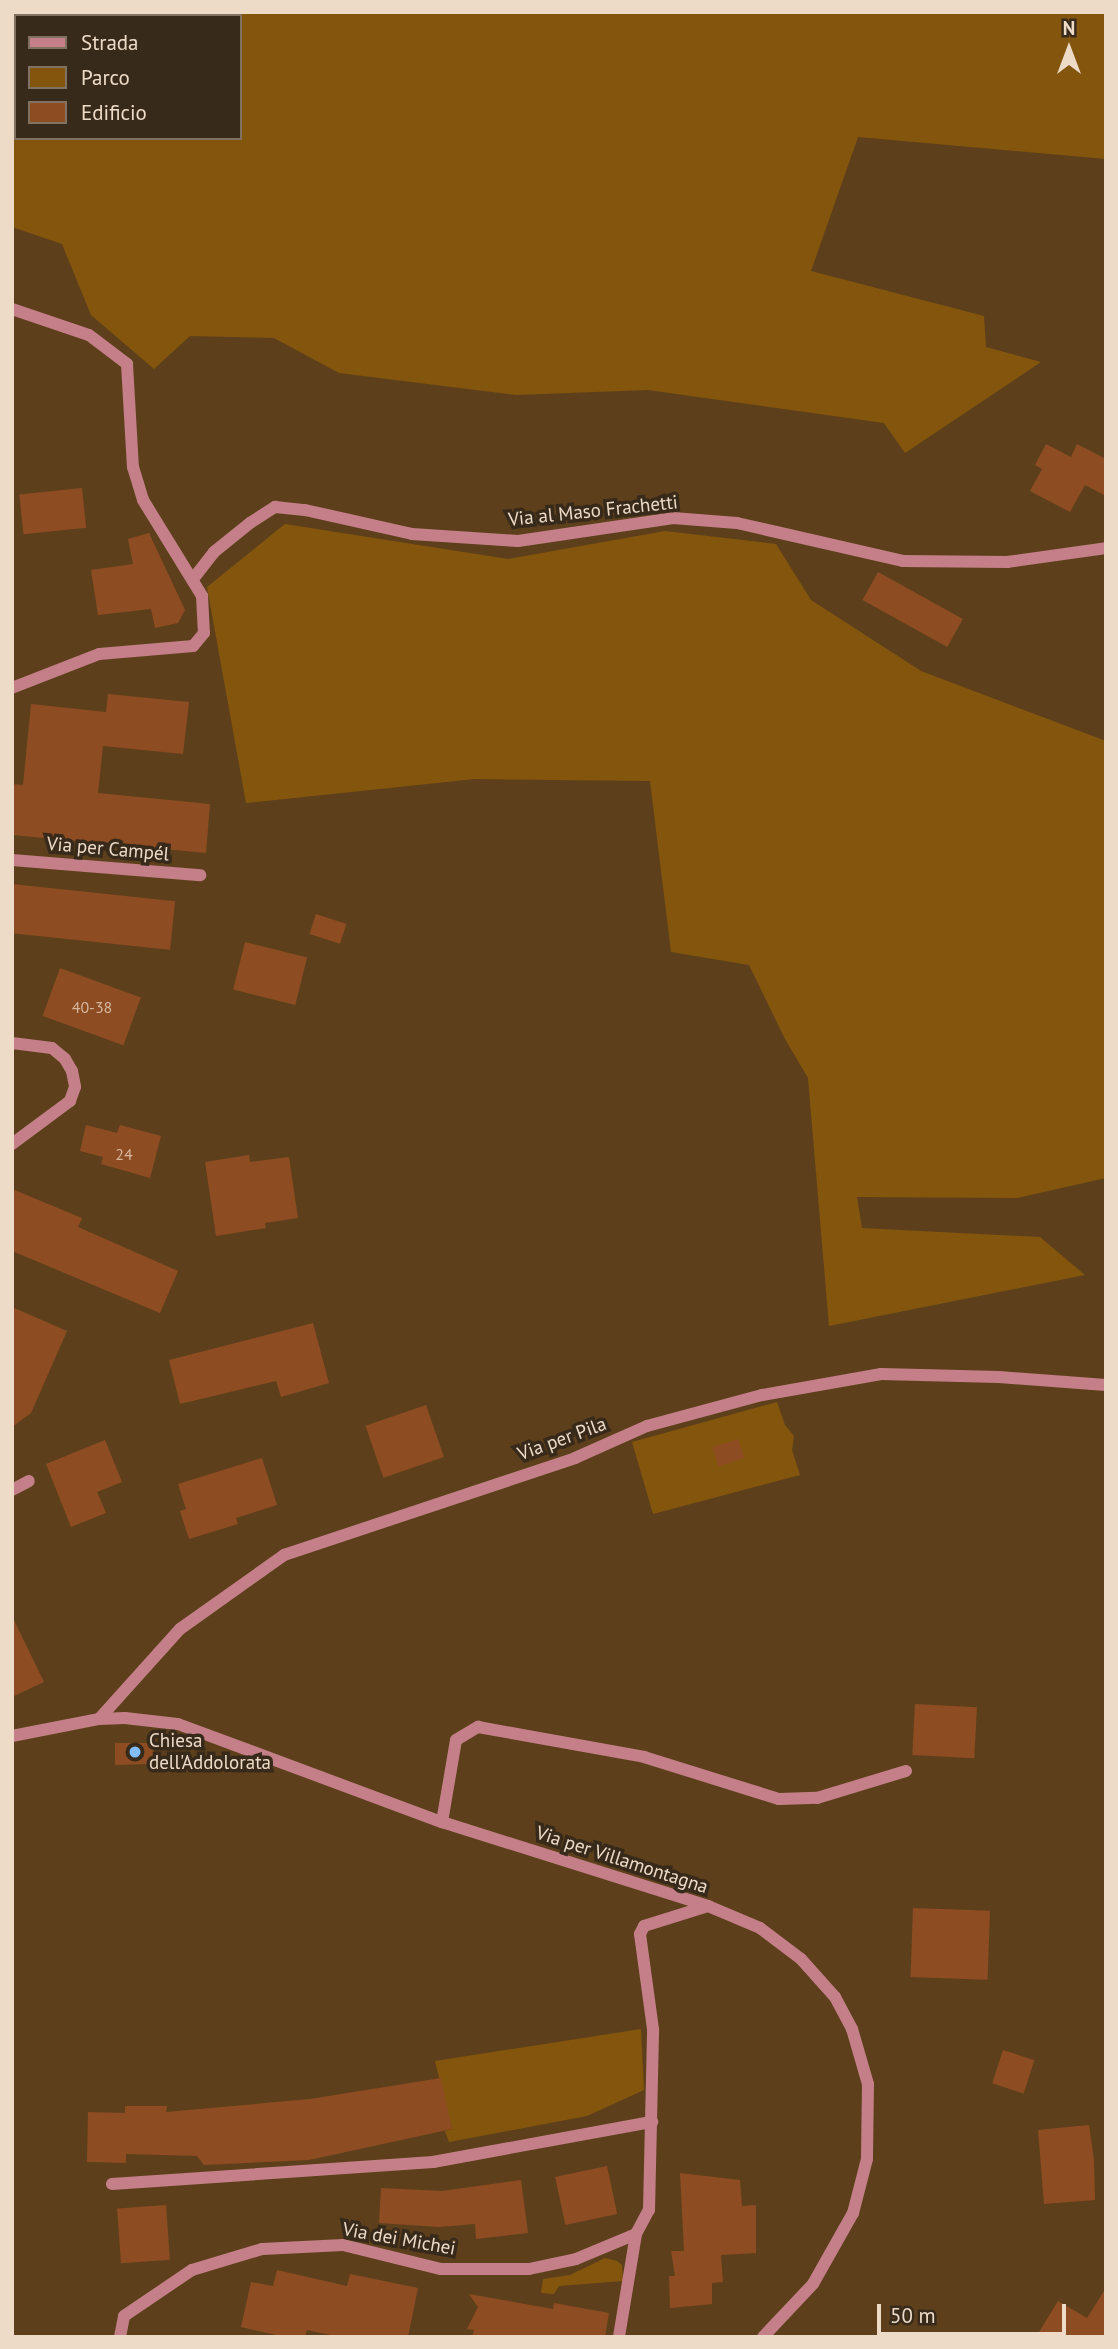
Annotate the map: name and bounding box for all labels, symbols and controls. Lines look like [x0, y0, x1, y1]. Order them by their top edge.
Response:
legend [14, 14, 242, 140]
north arrow [1034, 14, 1104, 84]
text: N [1063, 16, 1075, 40]
text: Strada [81, 29, 139, 56]
text: Parco [81, 64, 130, 91]
text: Edificio [81, 99, 147, 126]
street label: Via al Maso Frachetti [507, 491, 679, 531]
street label: Via per Campél [46, 832, 170, 866]
house number: 40-38 [72, 997, 112, 1017]
house number: 24 [115, 1144, 133, 1164]
street label: Via per Pila [515, 1412, 609, 1466]
place label: Chiesa dell'Addolorata [149, 1730, 271, 1774]
marker: Chiesa dell'Addolorata [127, 1744, 143, 1760]
street label: Via per Villamontagna [533, 1821, 711, 1899]
street label: Via dei Michei [341, 2218, 457, 2260]
scale bar [880, 2290, 1069, 2334]
text: 50 m [890, 2302, 936, 2329]

